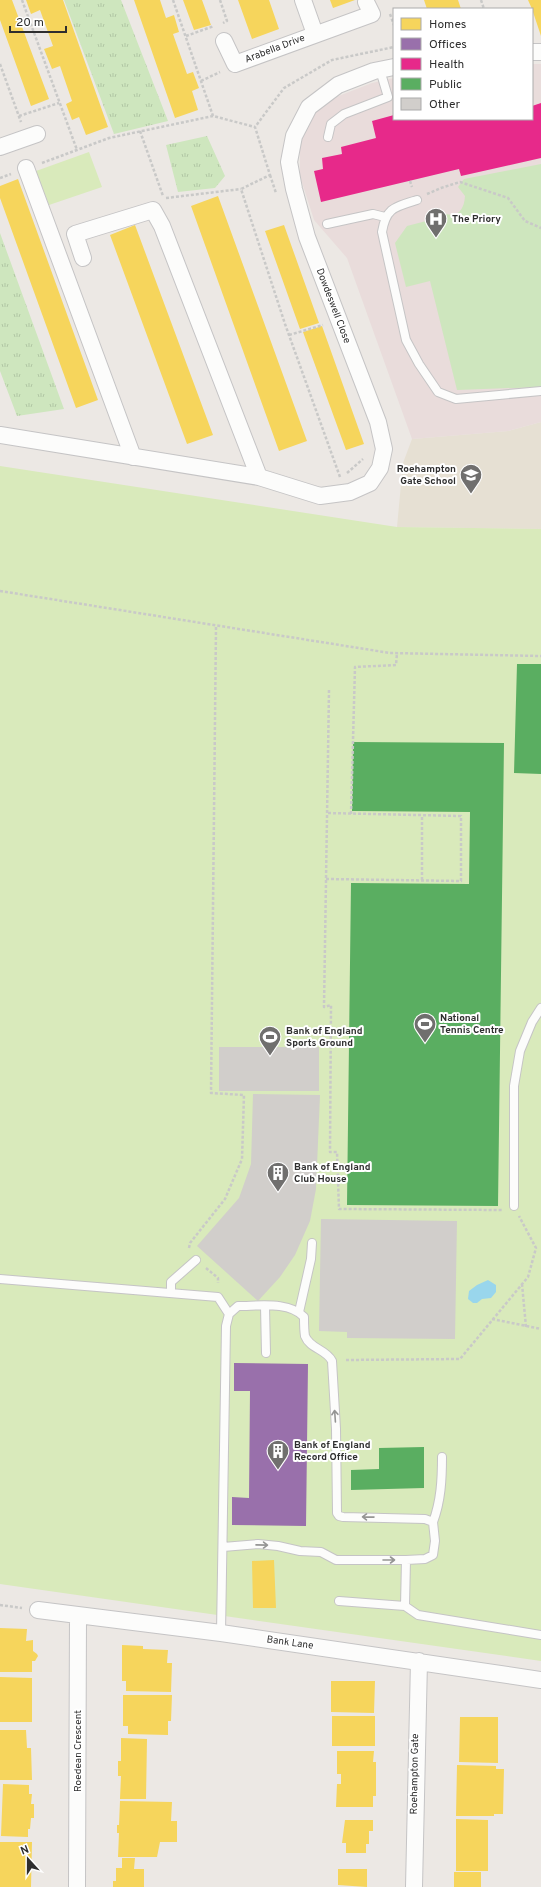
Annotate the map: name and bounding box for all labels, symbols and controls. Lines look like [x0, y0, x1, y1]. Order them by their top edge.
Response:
scale bar [10, 8, 66, 34]
legend [393, 8, 533, 120]
text: 20 m [16, 15, 44, 31]
text: Homes [429, 17, 466, 33]
street label: Arabella Drive [243, 32, 307, 66]
text: Offices [429, 37, 467, 53]
text: Health [429, 57, 464, 73]
text: Public [429, 77, 462, 93]
text: Other [429, 97, 461, 113]
hospital icon: The Priory [423, 206, 449, 239]
place label: The Priory [452, 213, 501, 226]
street label: Dowdeswell Close [313, 267, 353, 345]
school or university icon: Roehampton Gate School [458, 462, 484, 495]
place label: Roehampton Gate School [397, 463, 456, 488]
sports icon: National Tennis Centre [412, 1011, 438, 1044]
place label: National Tennis Centre [440, 1012, 504, 1037]
sports icon: Bank of England Sports Ground [257, 1024, 283, 1057]
place label: Bank of England Sports Ground [286, 1025, 363, 1050]
building icon: Bank of England Club House [265, 1160, 291, 1193]
place label: Bank of England Club House [294, 1161, 371, 1186]
one-way arrow [332, 1410, 339, 1423]
building icon: Bank of England Record Office [265, 1438, 291, 1471]
place label: Bank of England Record Office [294, 1439, 371, 1464]
one-way arrow [362, 1513, 375, 1521]
one-way arrow [255, 1541, 268, 1549]
one-way arrow [382, 1556, 395, 1564]
street label: Bank Lane [266, 1633, 314, 1653]
street label: Roedean Crescent [72, 1710, 85, 1792]
street label: Roehampton Gate [408, 1733, 422, 1815]
north arrow [8, 1839, 48, 1879]
text: N [19, 1843, 31, 1859]

